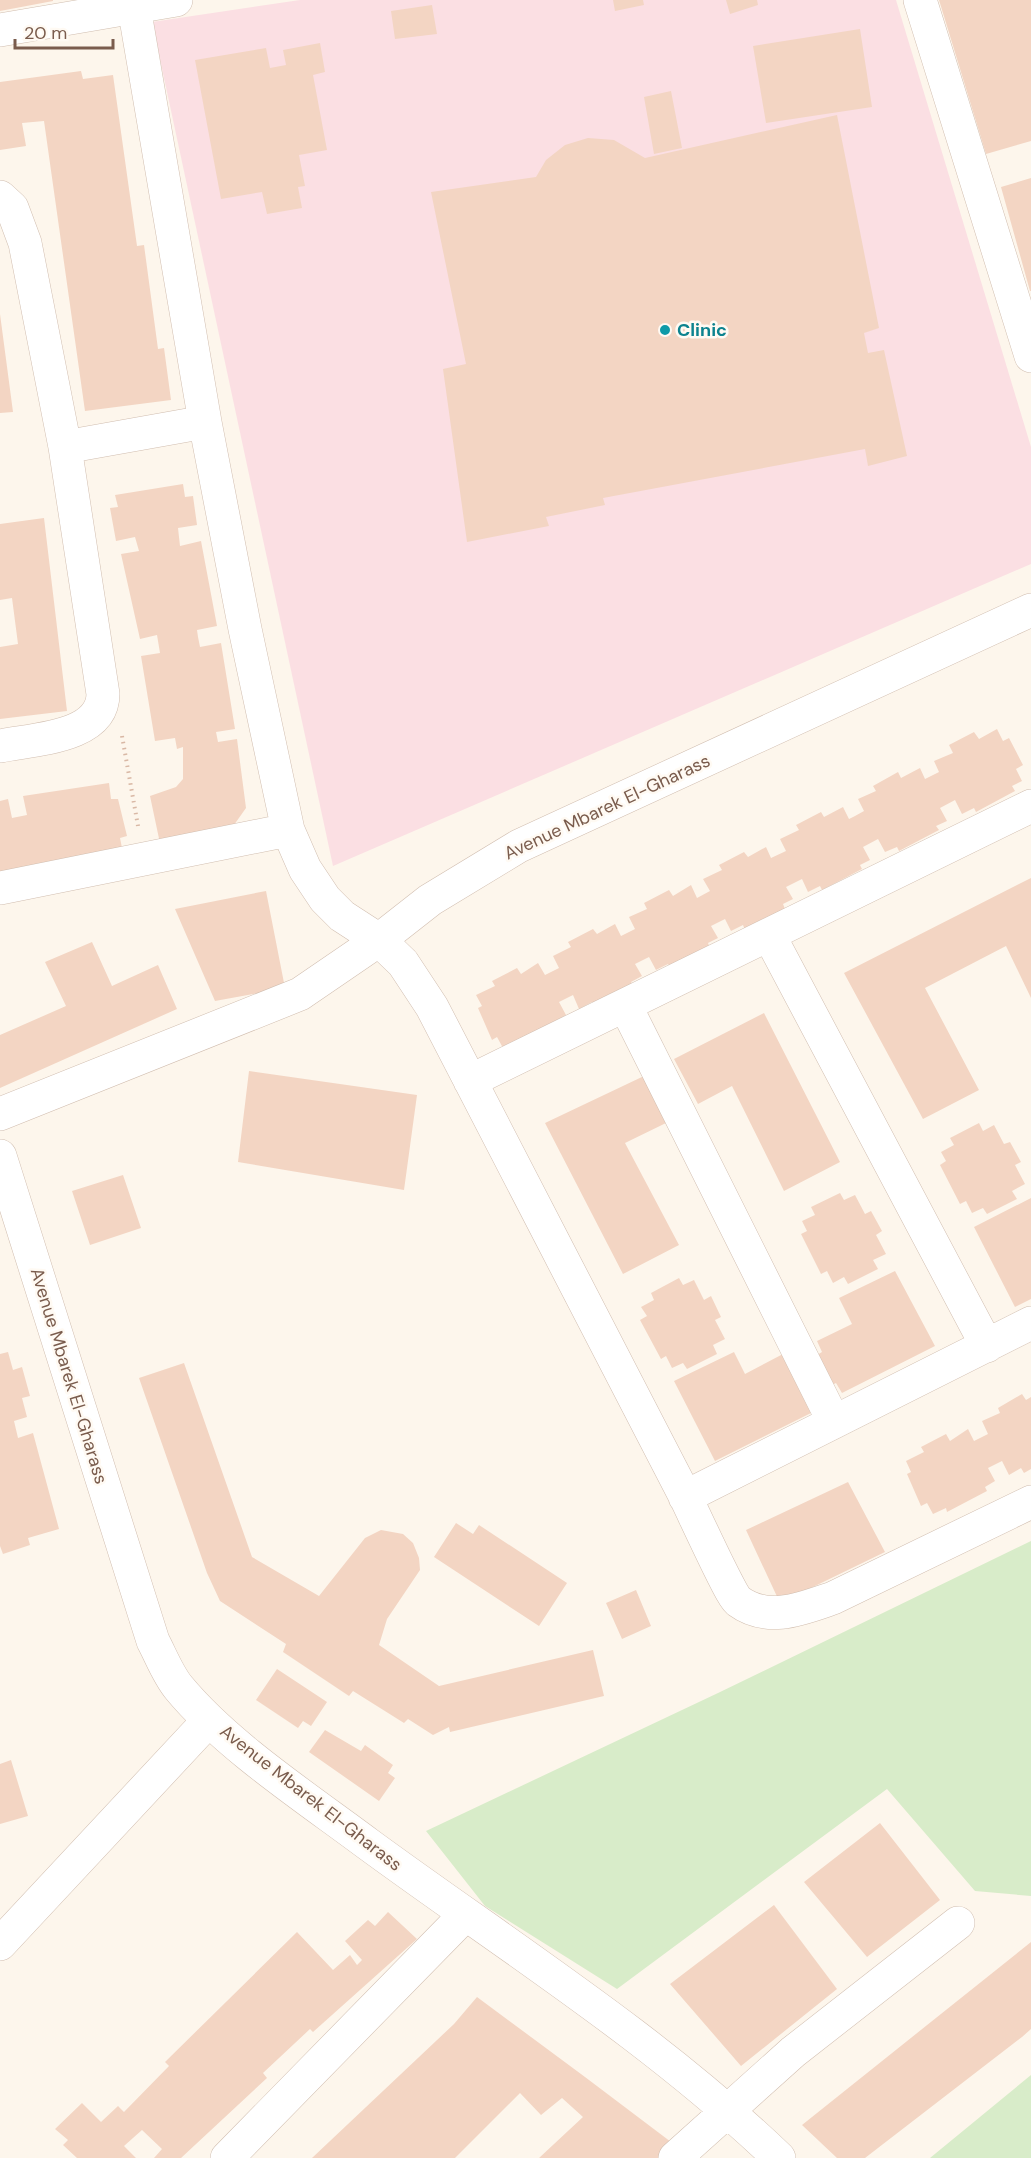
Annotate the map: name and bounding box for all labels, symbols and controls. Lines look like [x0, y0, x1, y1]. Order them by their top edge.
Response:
scale bar [15, 12, 112, 50]
text: 20 m [24, 21, 67, 45]
place label: Clinic [677, 318, 727, 342]
marker: Clinic [658, 323, 672, 337]
street label: Avenue Mbarek El-Gharass [500, 749, 714, 865]
street label: Avenue Mbarek El-Gharass [25, 1265, 113, 1487]
street label: Avenue Mbarek El-Gharass [215, 1719, 407, 1877]

